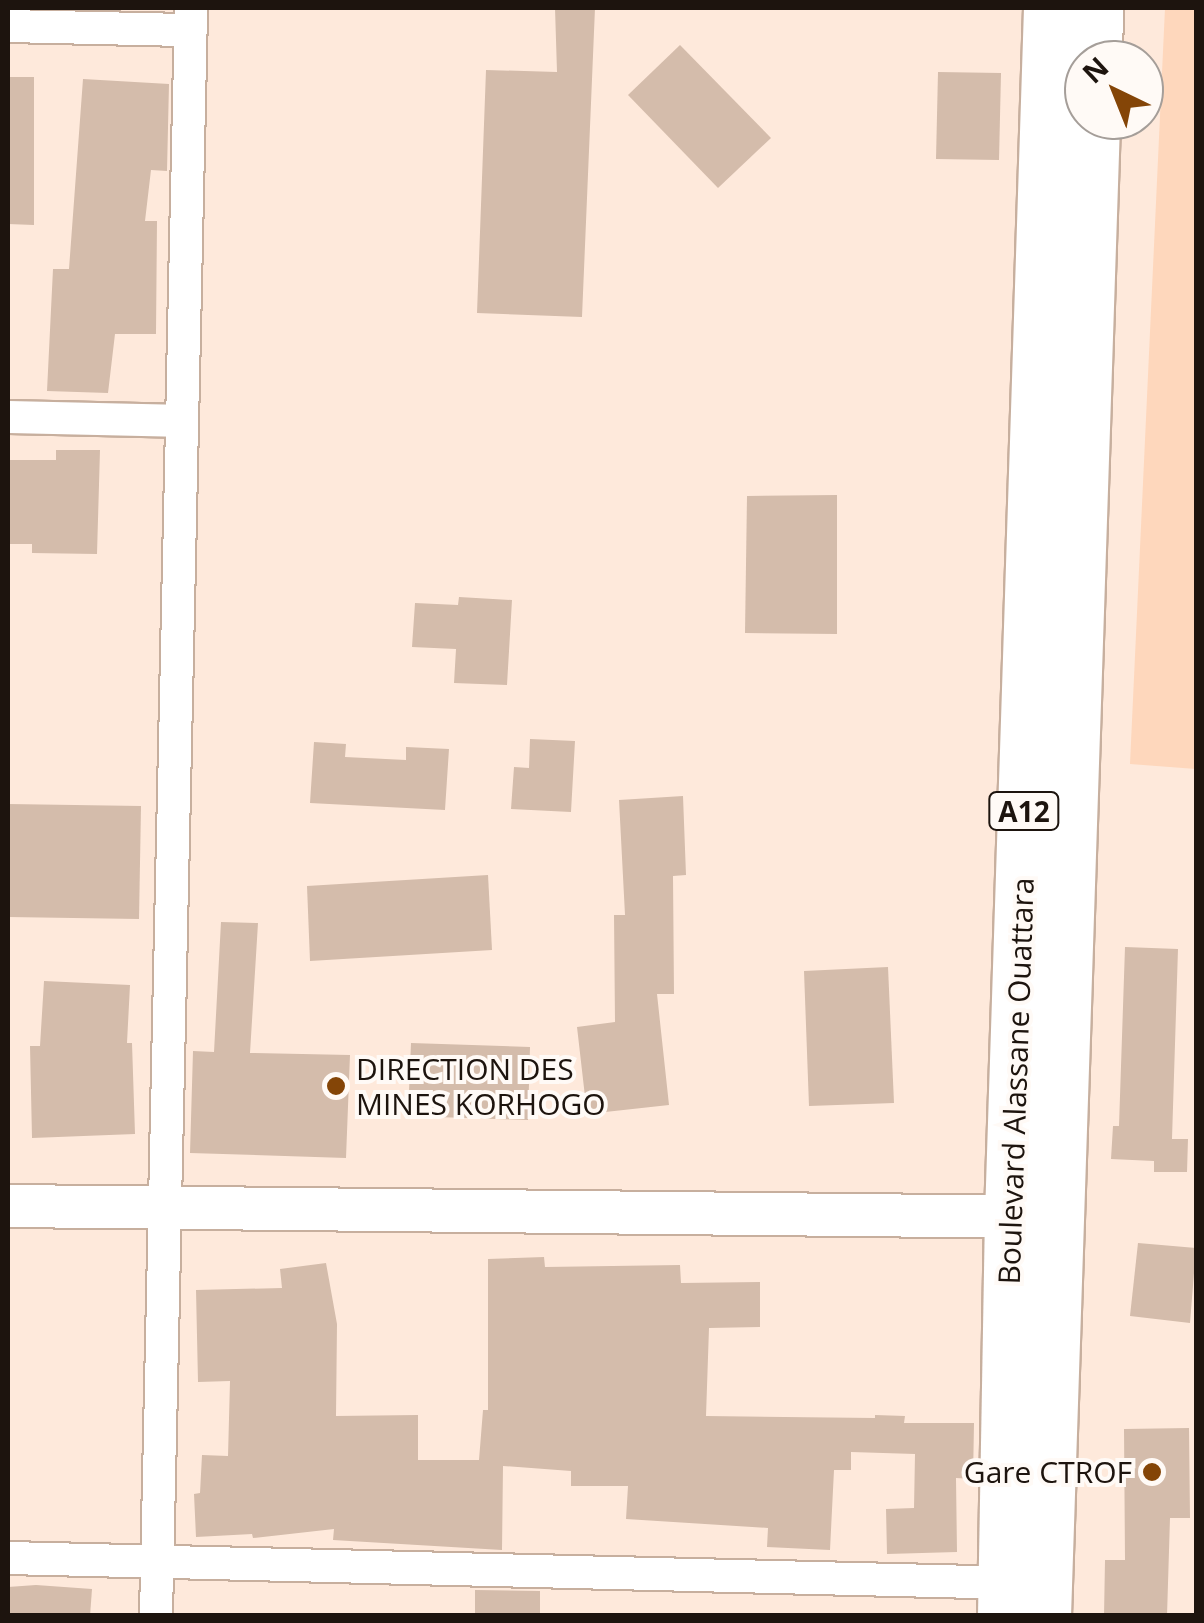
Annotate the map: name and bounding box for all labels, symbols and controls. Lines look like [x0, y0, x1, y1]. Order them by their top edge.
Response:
north arrow [1064, 40, 1164, 140]
text: N [1074, 48, 1116, 91]
road number: A12 [986, 788, 1062, 834]
street label: Boulevard Alassane Ouattara [991, 877, 1041, 1285]
place label: DIRECTION DES MINES KORHOGO [356, 1051, 606, 1122]
marker: DIRECTION DES MINES KORHOGO [325, 1075, 347, 1097]
place label: Gare CTROF [964, 1454, 1132, 1490]
marker: Gare CTROF [1141, 1461, 1163, 1483]

